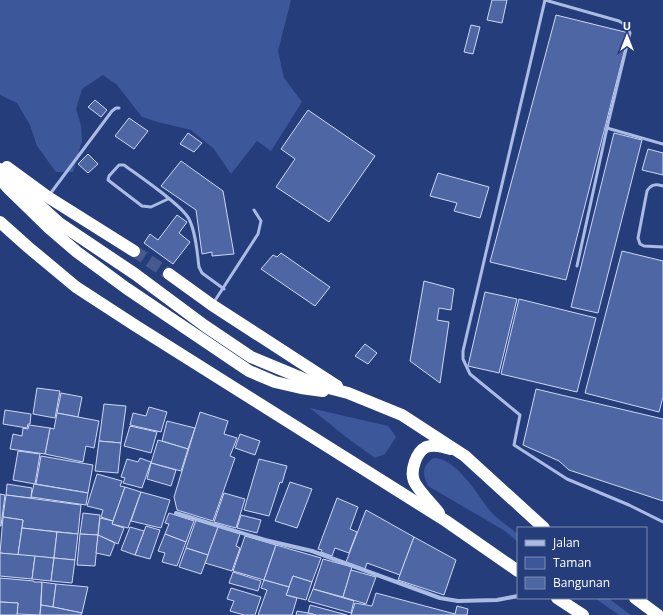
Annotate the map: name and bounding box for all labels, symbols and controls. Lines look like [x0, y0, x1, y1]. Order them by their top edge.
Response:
north arrow [607, 16, 647, 56]
text: U [623, 18, 631, 33]
legend [517, 527, 647, 599]
text: Jalan [552, 534, 580, 551]
text: Taman [553, 554, 591, 571]
text: Bangunan [553, 574, 610, 591]

